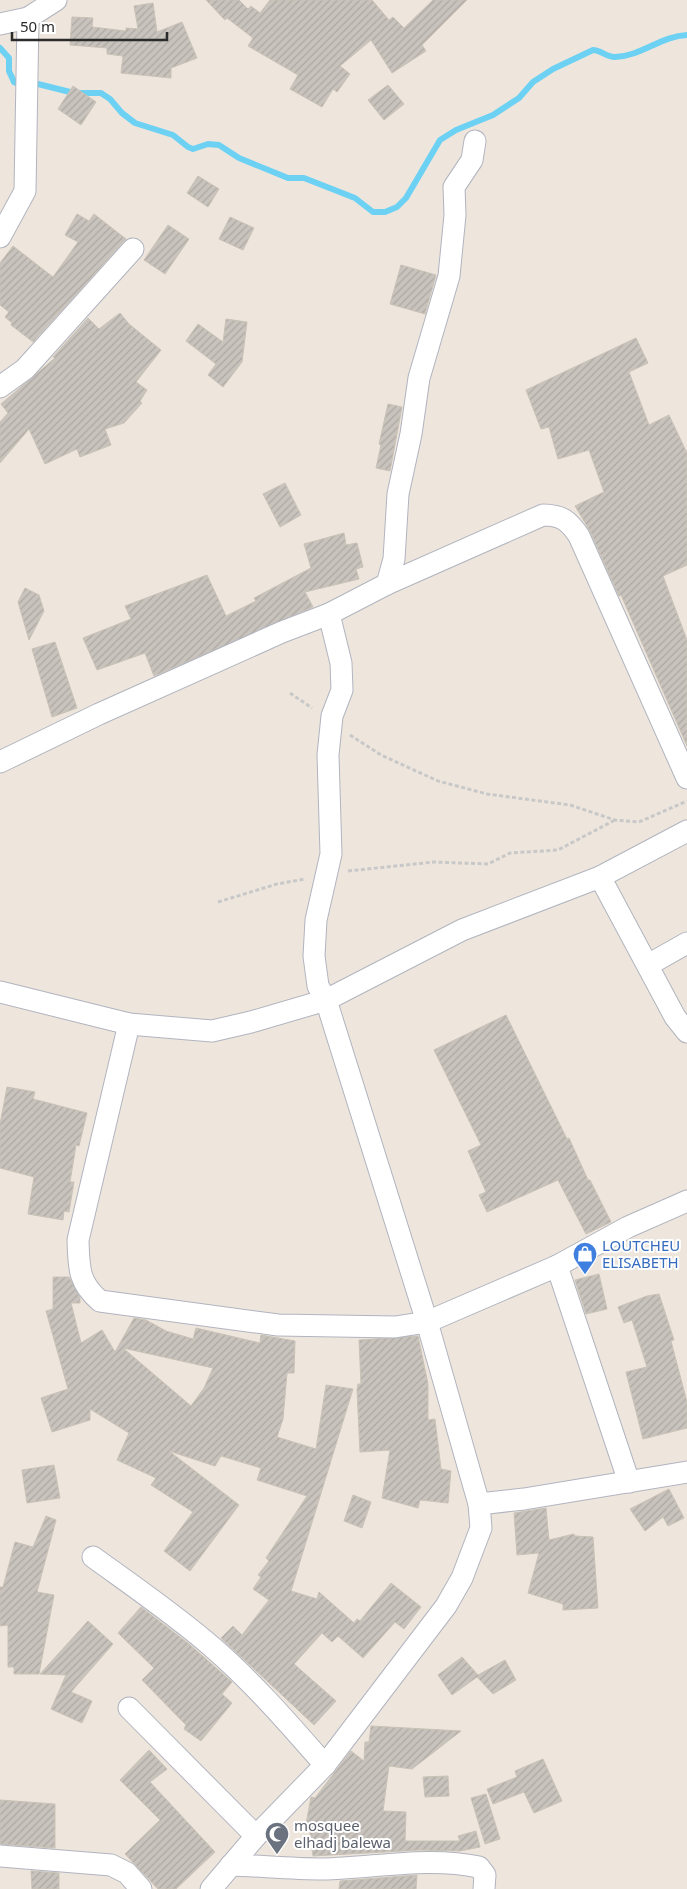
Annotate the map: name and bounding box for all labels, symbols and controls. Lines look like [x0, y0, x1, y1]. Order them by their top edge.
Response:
scale bar [12, 10, 168, 42]
text: 50 m [20, 16, 55, 36]
place label: LOUTCHEU ELISABETH [602, 1235, 680, 1272]
shop icon: LOUTCHEU ELISABETH [572, 1241, 598, 1275]
place label: mosquee elhadj balewa [294, 1815, 391, 1852]
mosque icon: mosquee elhadj balewa [264, 1821, 290, 1855]

